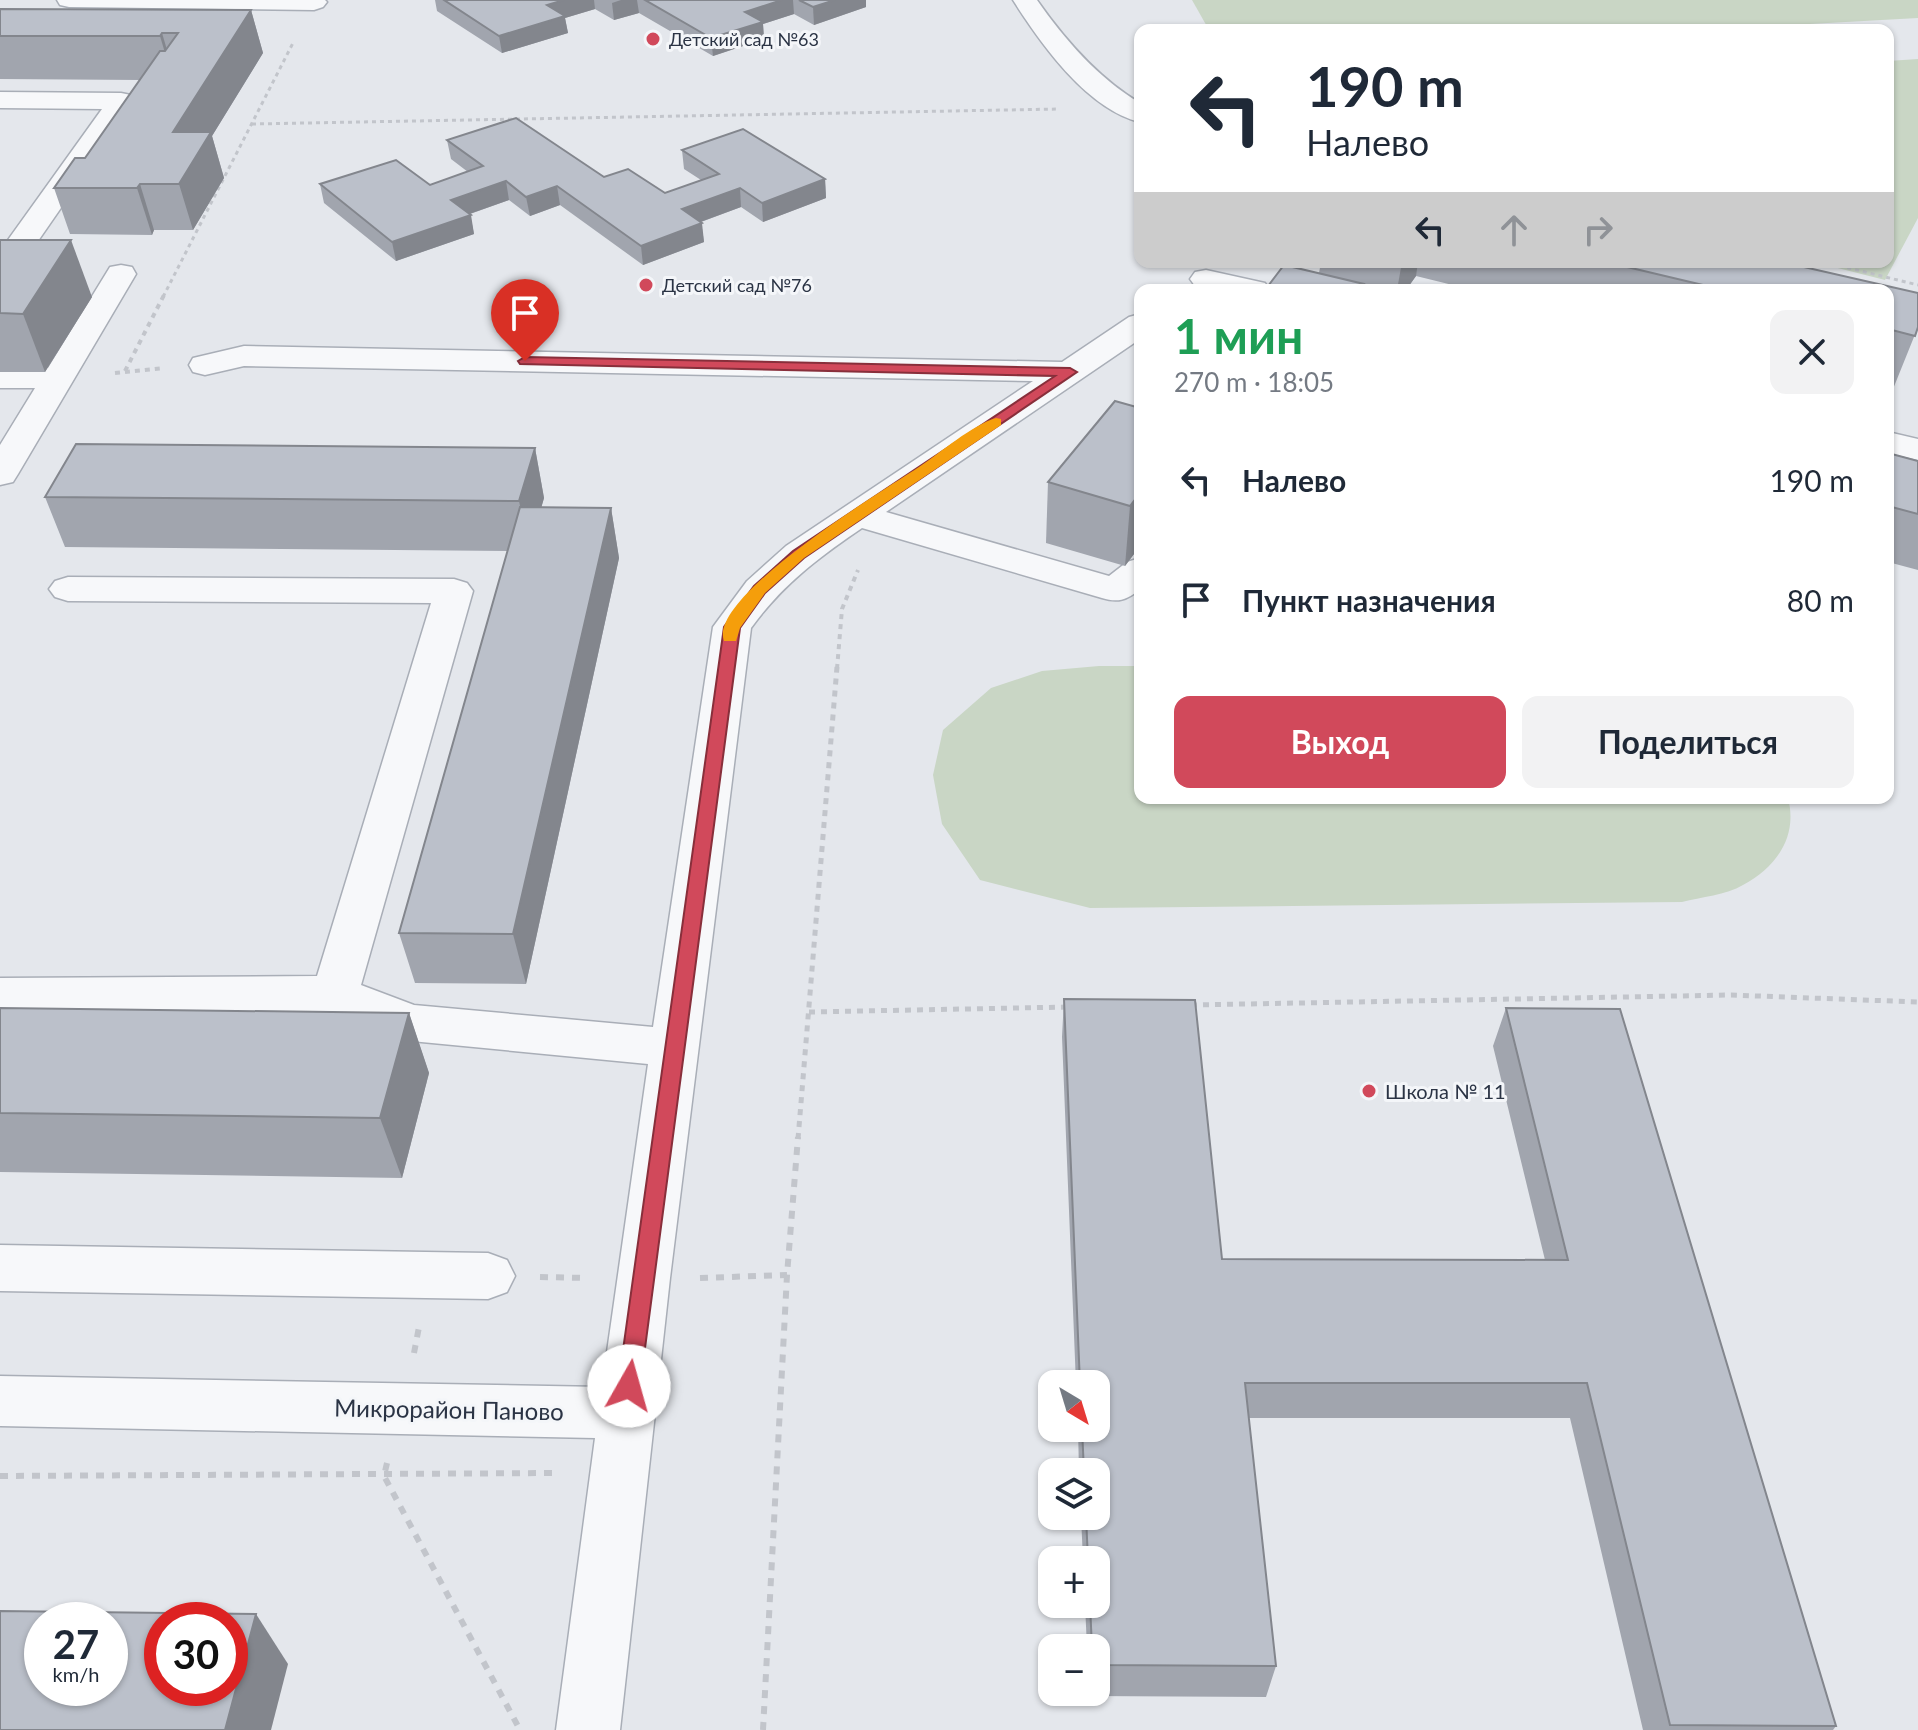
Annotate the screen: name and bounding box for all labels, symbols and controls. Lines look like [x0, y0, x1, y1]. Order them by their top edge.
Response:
place label: Детский сад №63 [669, 28, 819, 50]
marker: Детский сад №63 [644, 30, 662, 48]
text: 190 m [1306, 52, 1464, 119]
icon: left [1174, 56, 1278, 160]
text: Налево [1306, 120, 1429, 164]
icon: left [1408, 208, 1452, 252]
icon: ahead [1492, 208, 1536, 252]
icon: right [1576, 208, 1620, 252]
place label: Детский сад №76 [662, 274, 812, 296]
marker: Детский сад №76 [637, 276, 655, 294]
pin [491, 279, 559, 361]
icon: arrive [503, 291, 547, 335]
text: 1 мин [1174, 307, 1303, 364]
button: close [1770, 310, 1854, 394]
text: 270 m · 18:05 [1174, 366, 1334, 398]
icon: left [1174, 458, 1218, 502]
text: Налево [1242, 462, 1346, 498]
text: 190 m [1769, 462, 1854, 498]
icon: arrive [1174, 578, 1218, 622]
text: Пункт назначения [1242, 582, 1496, 618]
text: 80 m [1787, 582, 1854, 618]
button: Выход [1174, 696, 1506, 788]
button: Поделиться [1522, 696, 1854, 788]
place label: Школа № 11 [1385, 1079, 1506, 1103]
marker: Школа № 11 [1360, 1082, 1378, 1100]
position arrow [587, 1344, 671, 1428]
north arrow [1038, 1370, 1110, 1442]
map controls [1038, 1370, 1110, 1706]
street label: Микрорайон Паново [334, 1392, 564, 1426]
button: layers [1038, 1458, 1110, 1530]
button: + [1038, 1546, 1110, 1618]
speed limit sign: 30 [144, 1602, 248, 1706]
text: 27 [53, 1620, 99, 1668]
button: − [1038, 1634, 1110, 1706]
text: km/h [53, 1662, 99, 1686]

